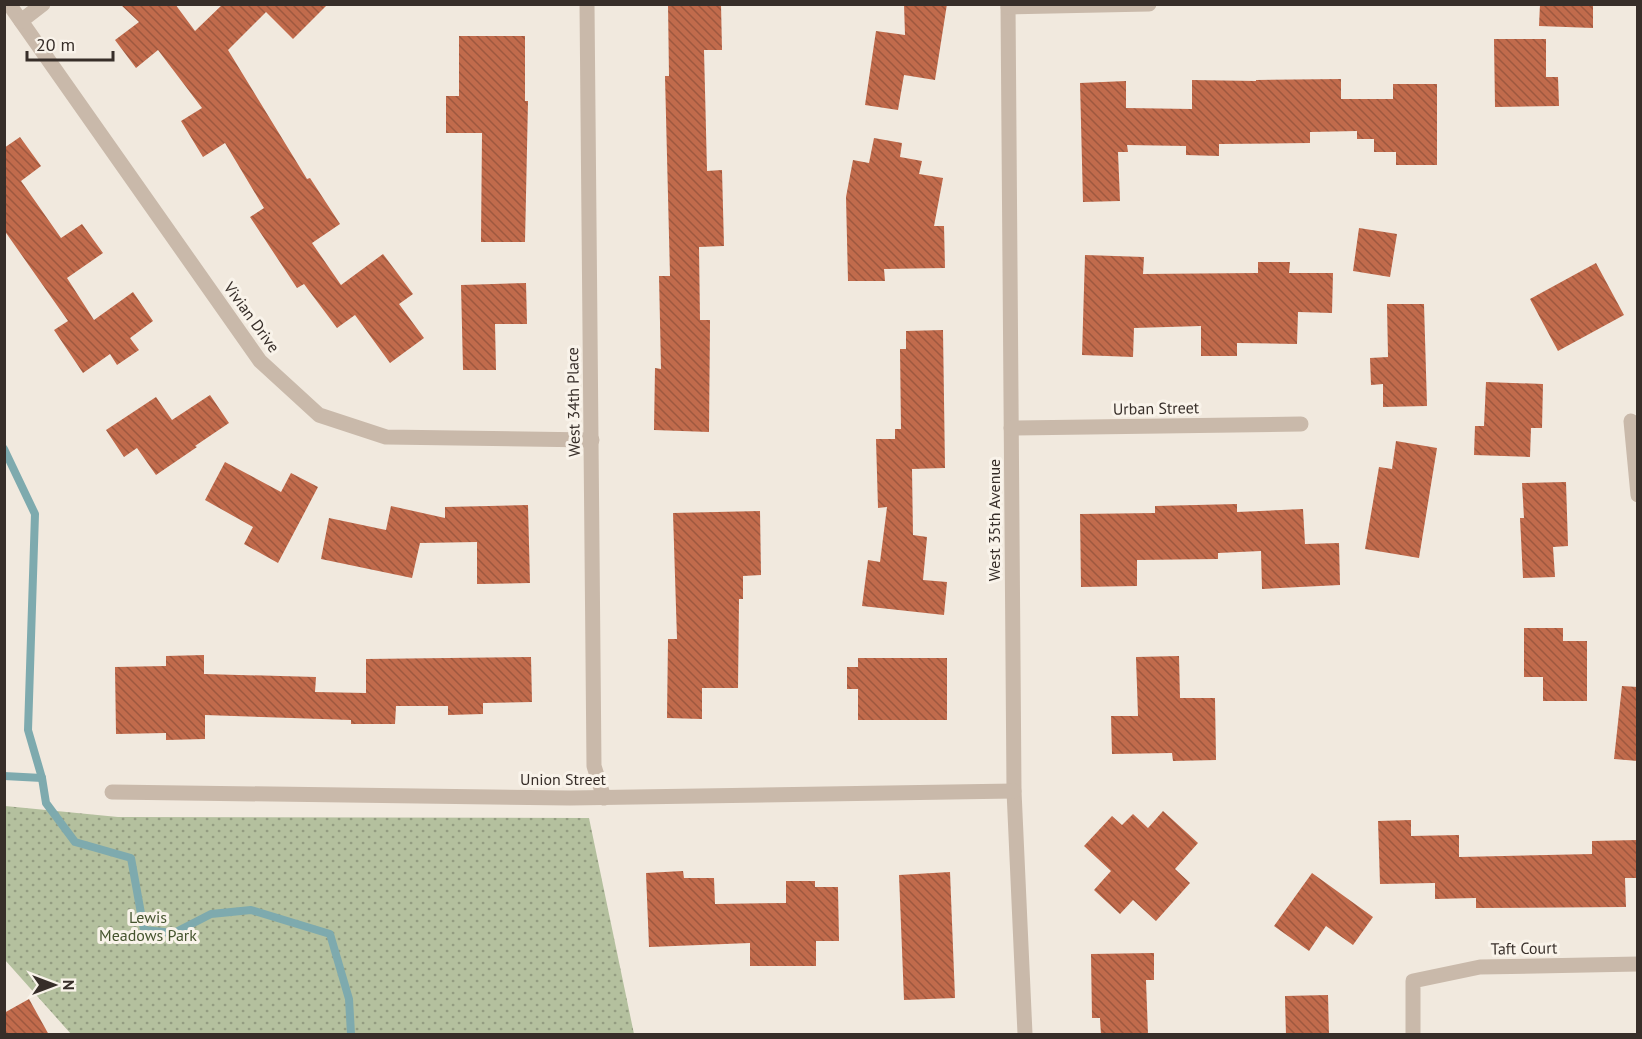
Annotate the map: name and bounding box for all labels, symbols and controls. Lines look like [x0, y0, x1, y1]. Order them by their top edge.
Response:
scale bar [27, 24, 112, 62]
text: 20 m [36, 33, 75, 56]
street label: Vivian Drive [219, 277, 284, 356]
street label: West 34th Place [562, 347, 584, 457]
street label: Urban Street [1113, 397, 1200, 419]
street label: West 35th Avenue [984, 459, 1004, 581]
street label: Union Street [520, 769, 607, 789]
park label: Lewis Meadows Park [99, 907, 197, 945]
street label: Taft Court [1490, 937, 1558, 959]
north arrow [24, 955, 84, 1015]
text: N [59, 980, 79, 990]

